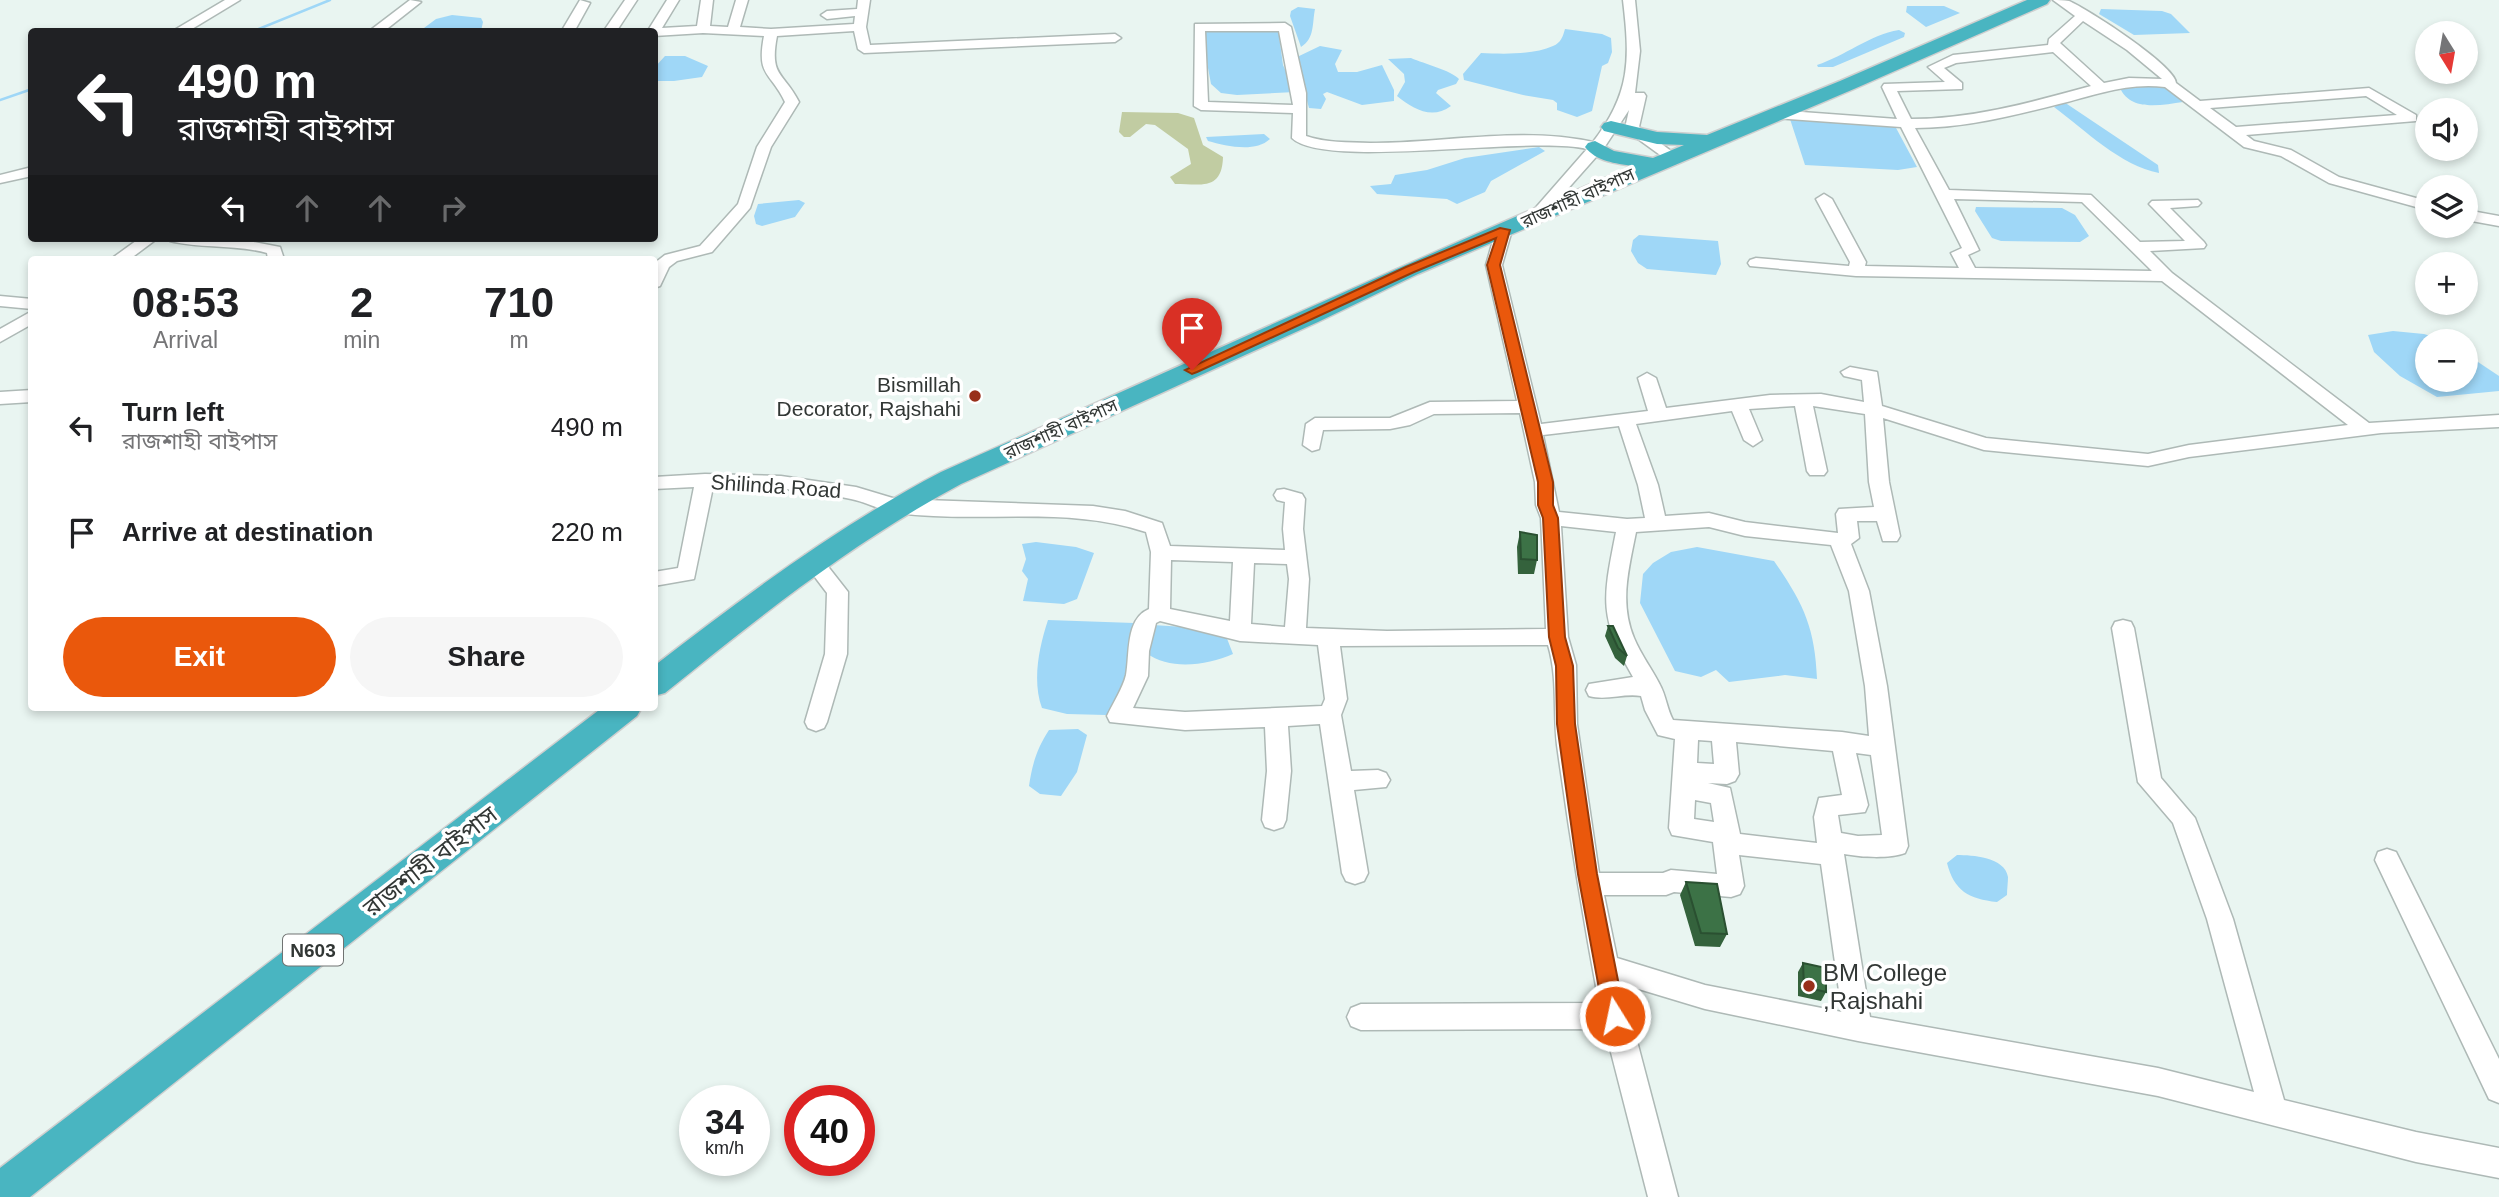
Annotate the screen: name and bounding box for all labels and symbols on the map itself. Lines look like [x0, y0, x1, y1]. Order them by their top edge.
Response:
north arrow [2415, 21, 2478, 84]
street label: রাজশাহী বাইপাস [1518, 164, 1638, 232]
pin [1162, 298, 1222, 370]
place label: Bismillah Decorator, Rajshahi [777, 373, 961, 420]
marker: Bismillah Decorator, Rajshahi [967, 388, 983, 404]
street label: রাজশাহী বাইপাস [1001, 395, 1121, 463]
street label: Shilinda Road [710, 470, 842, 502]
street label: রাজশাহী বাইপাস [357, 800, 503, 922]
road number: N603 [283, 934, 343, 966]
place label: BM College ,Rajshahi [1823, 959, 1947, 1014]
marker: BM College ,Rajshahi [1801, 978, 1817, 994]
position arrow [1578, 979, 1652, 1053]
speed limit sign: 40 [784, 1085, 875, 1176]

